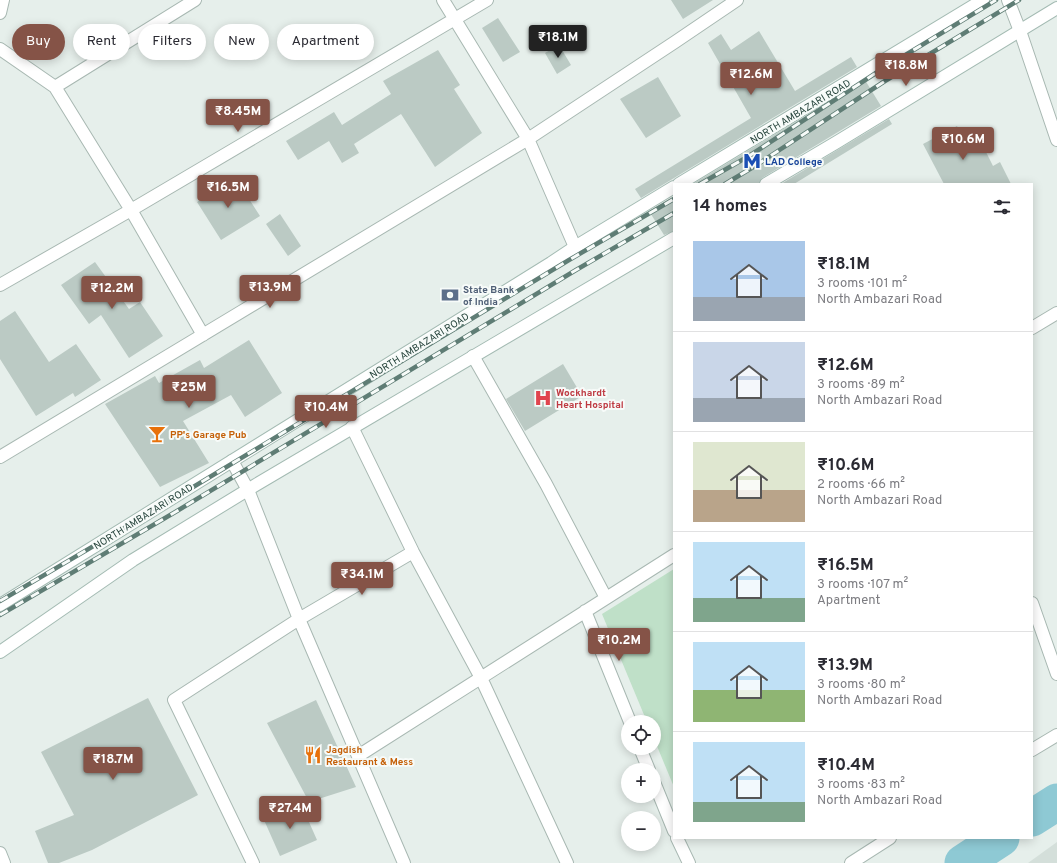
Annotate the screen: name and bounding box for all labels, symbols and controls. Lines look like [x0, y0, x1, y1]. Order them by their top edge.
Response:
chip: Buy [12, 24, 65, 60]
chip: Rent [73, 24, 130, 60]
chip: Filters [138, 24, 206, 60]
chip: New [214, 24, 269, 60]
chip: Apartment [277, 24, 374, 60]
pin: ₹18.1M [525, 25, 591, 59]
text: ₹18.1M [538, 30, 578, 46]
pin: ₹18.8M [873, 53, 939, 87]
text: ₹18.8M [884, 58, 928, 74]
pin: ₹12.6M [718, 62, 784, 96]
text: ₹12.6M [729, 67, 773, 83]
street label: NORTH AMBAZARI ROAD [748, 77, 854, 147]
pin: ₹8.45M [205, 99, 271, 133]
text: ₹8.45M [215, 104, 261, 120]
pin: ₹10.6M [930, 127, 996, 161]
text: ₹10.6M [941, 132, 985, 148]
metro station icon: LAD College [742, 151, 762, 171]
place label: LAD College [765, 156, 823, 169]
pin: ₹16.5M [195, 175, 261, 209]
text: ₹16.5M [206, 180, 250, 196]
text: 14 homes [693, 196, 767, 218]
icon: filters [991, 196, 1013, 218]
text: ₹18.1M [817, 254, 870, 276]
icon: home [725, 257, 773, 305]
pin: ₹13.9M [237, 275, 303, 309]
pin: ₹12.2M [79, 276, 145, 310]
text: 3 rooms · 101 m² [817, 276, 907, 292]
text: ₹13.9M [249, 280, 291, 296]
text: ₹12.2M [90, 281, 134, 297]
place label: State Bank of India [463, 284, 515, 309]
bank icon: State Bank of India [440, 285, 460, 305]
text: North Ambazari Road [817, 292, 942, 308]
street label: NORTH AMBAZARI ROAD [368, 310, 472, 382]
text: ₹12.6M [817, 355, 874, 377]
icon: home [725, 358, 773, 406]
pin: ₹25M [165, 375, 213, 409]
text: 3 rooms · 89 m² [817, 377, 905, 393]
text: ₹25M [172, 380, 206, 396]
place label: Wockhardt Heart Hospital [556, 387, 624, 412]
hospital icon: Wockhardt Heart Hospital [533, 388, 553, 408]
text: North Ambazari Road [817, 393, 942, 409]
pin: ₹10.4M [293, 395, 359, 429]
text: ₹10.4M [304, 400, 348, 416]
bar icon: PP's Garage Pub [147, 424, 167, 444]
place label: PP's Garage Pub [170, 429, 247, 442]
text: ₹10.6M [817, 455, 875, 477]
icon: home [725, 458, 773, 506]
text: 2 rooms · 66 m² [817, 477, 905, 493]
street label: NORTH AMBAZARI ROAD [92, 481, 196, 553]
text: North Ambazari Road [817, 493, 942, 509]
text: ₹16.5M [817, 555, 874, 577]
icon: home [725, 558, 773, 606]
pin: ₹34.1M [329, 562, 395, 596]
text: ₹34.1M [340, 567, 384, 583]
text: 3 rooms · 107 m² [817, 577, 908, 593]
text: Apartment [817, 593, 880, 609]
pin: ₹10.2M [586, 628, 652, 662]
text: ₹10.2M [597, 633, 641, 649]
text: ₹13.9M [817, 655, 873, 677]
icon: home [725, 658, 773, 706]
text: 3 rooms · 80 m² [817, 677, 905, 693]
text: North Ambazari Road [817, 693, 942, 709]
map controls [621, 715, 661, 851]
button: locate [621, 715, 661, 755]
place label: Jagdish Restaurant & Mess [326, 744, 413, 769]
restaurant icon: Jagdish Restaurant & Mess [303, 745, 323, 765]
pin: ₹18.7M [80, 747, 146, 781]
text: ₹18.7M [92, 752, 134, 768]
text: ₹10.4M [817, 755, 875, 777]
icon: home [725, 758, 773, 806]
button: + [621, 763, 661, 803]
text: 3 rooms · 83 m² [817, 777, 905, 793]
text: North Ambazari Road [817, 793, 942, 809]
pin: ₹27.4M [257, 796, 323, 830]
text: ₹27.4M [268, 801, 312, 817]
button: − [621, 811, 661, 851]

